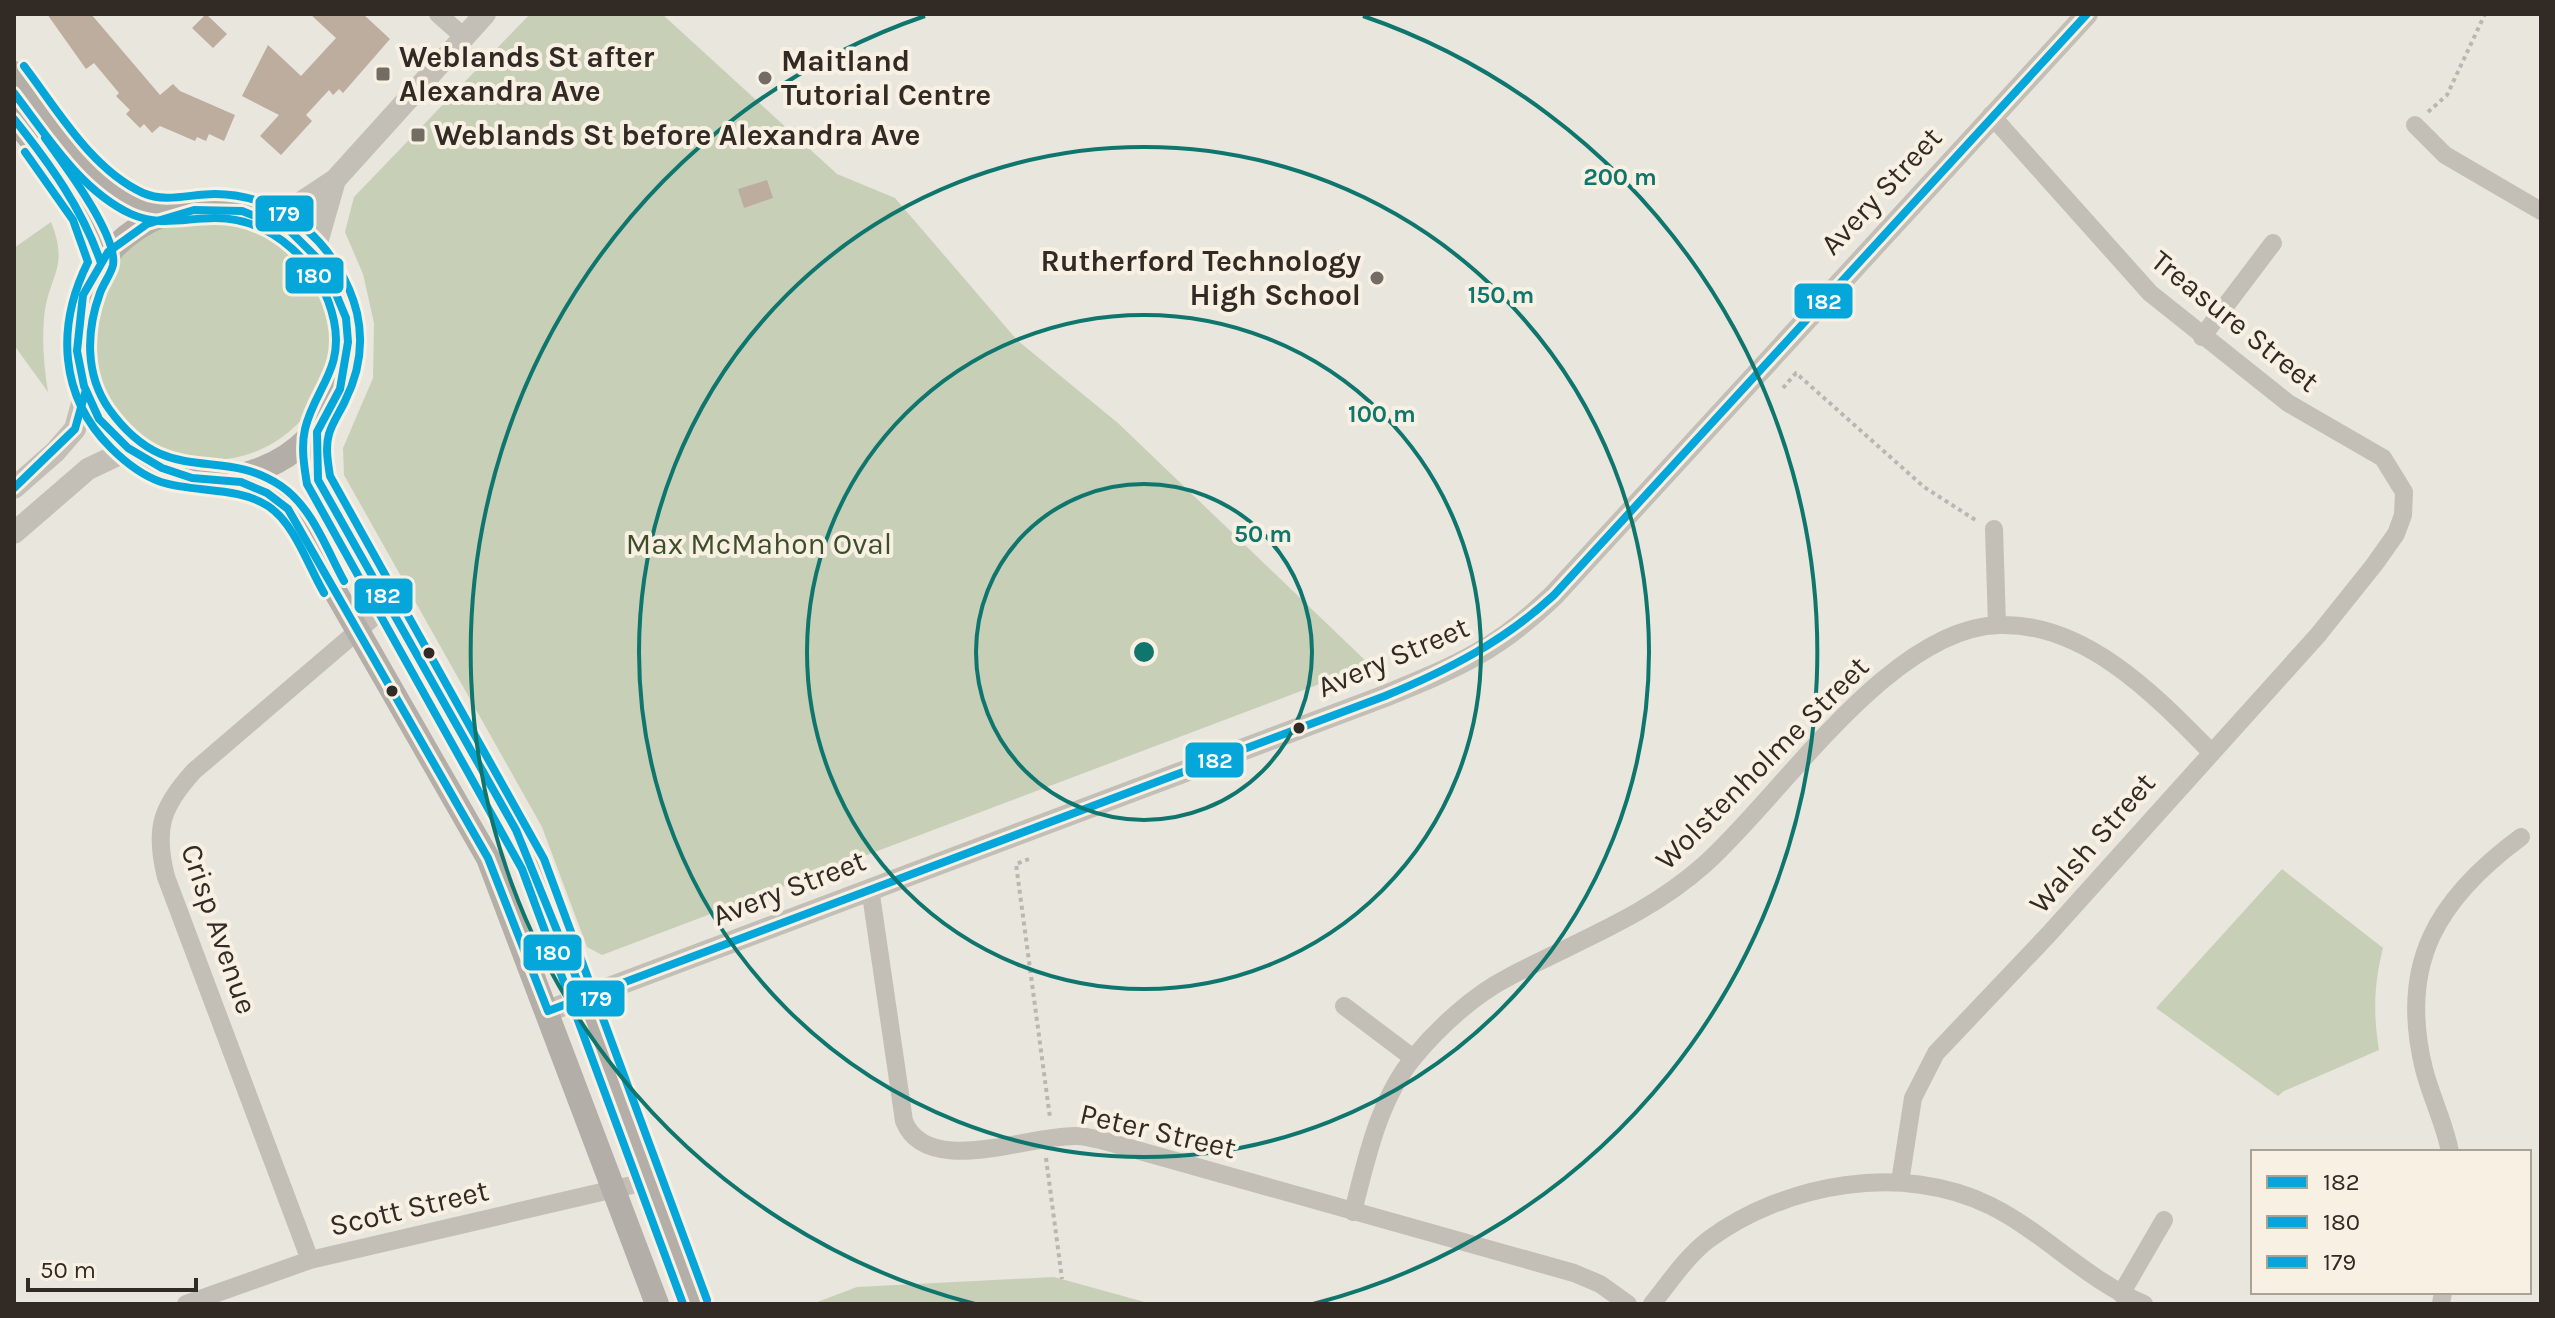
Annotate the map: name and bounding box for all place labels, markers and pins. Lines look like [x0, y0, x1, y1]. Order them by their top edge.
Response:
place label: Weblands St after Alexandra Ave [399, 39, 655, 109]
place label: Maitland Tutorial Centre [781, 43, 991, 113]
marker: Weblands St after Alexandra Ave [374, 65, 392, 83]
marker: Maitland Tutorial Centre [756, 69, 774, 87]
place label: Weblands St before Alexandra Ave [434, 117, 920, 153]
marker: Weblands St before Alexandra Ave [409, 126, 427, 144]
place label: Rutherford Technology High School [1040, 243, 1361, 313]
marker: Rutherford Technology High School [1368, 269, 1386, 287]
centre of rings [1130, 638, 1158, 666]
unlabelled marker [421, 645, 437, 661]
unlabelled marker [384, 683, 400, 699]
unlabelled marker [1291, 720, 1307, 736]

